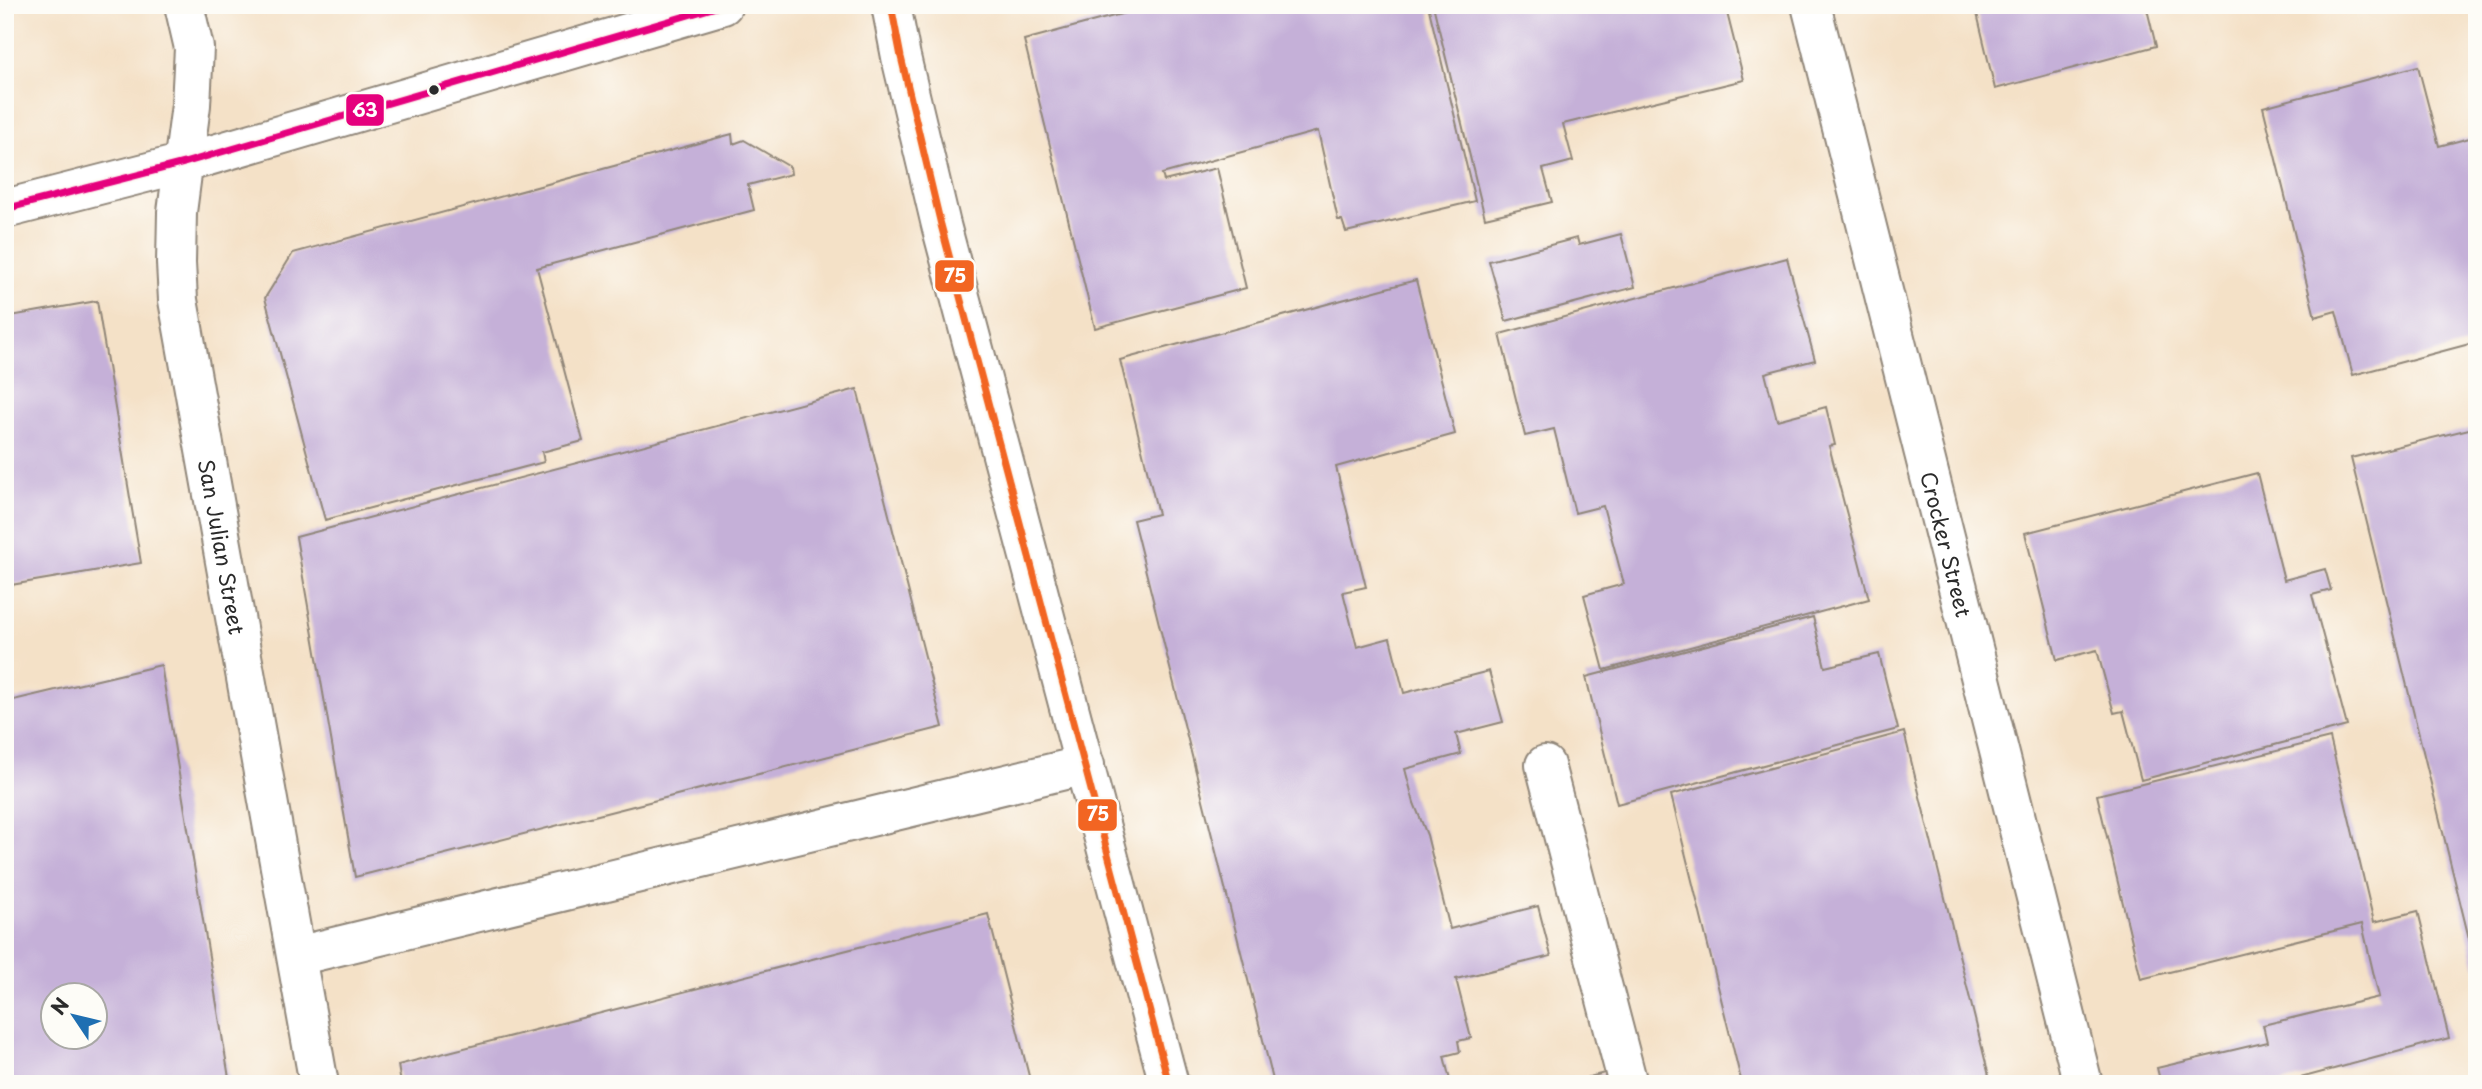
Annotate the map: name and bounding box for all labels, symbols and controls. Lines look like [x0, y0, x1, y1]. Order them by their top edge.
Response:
unlabelled marker [427, 83, 441, 97]
line badge: 63 [345, 93, 385, 127]
text: 63 [352, 95, 378, 123]
line badge: 75 [934, 259, 975, 293]
text: 75 [944, 261, 966, 289]
street label: San Julian Street [191, 457, 254, 637]
street label: Crocker Street [1913, 468, 1981, 620]
line badge: 75 [1077, 798, 1118, 832]
text: 75 [1087, 799, 1109, 827]
north arrow [38, 981, 108, 1050]
text: N [43, 991, 75, 1020]

